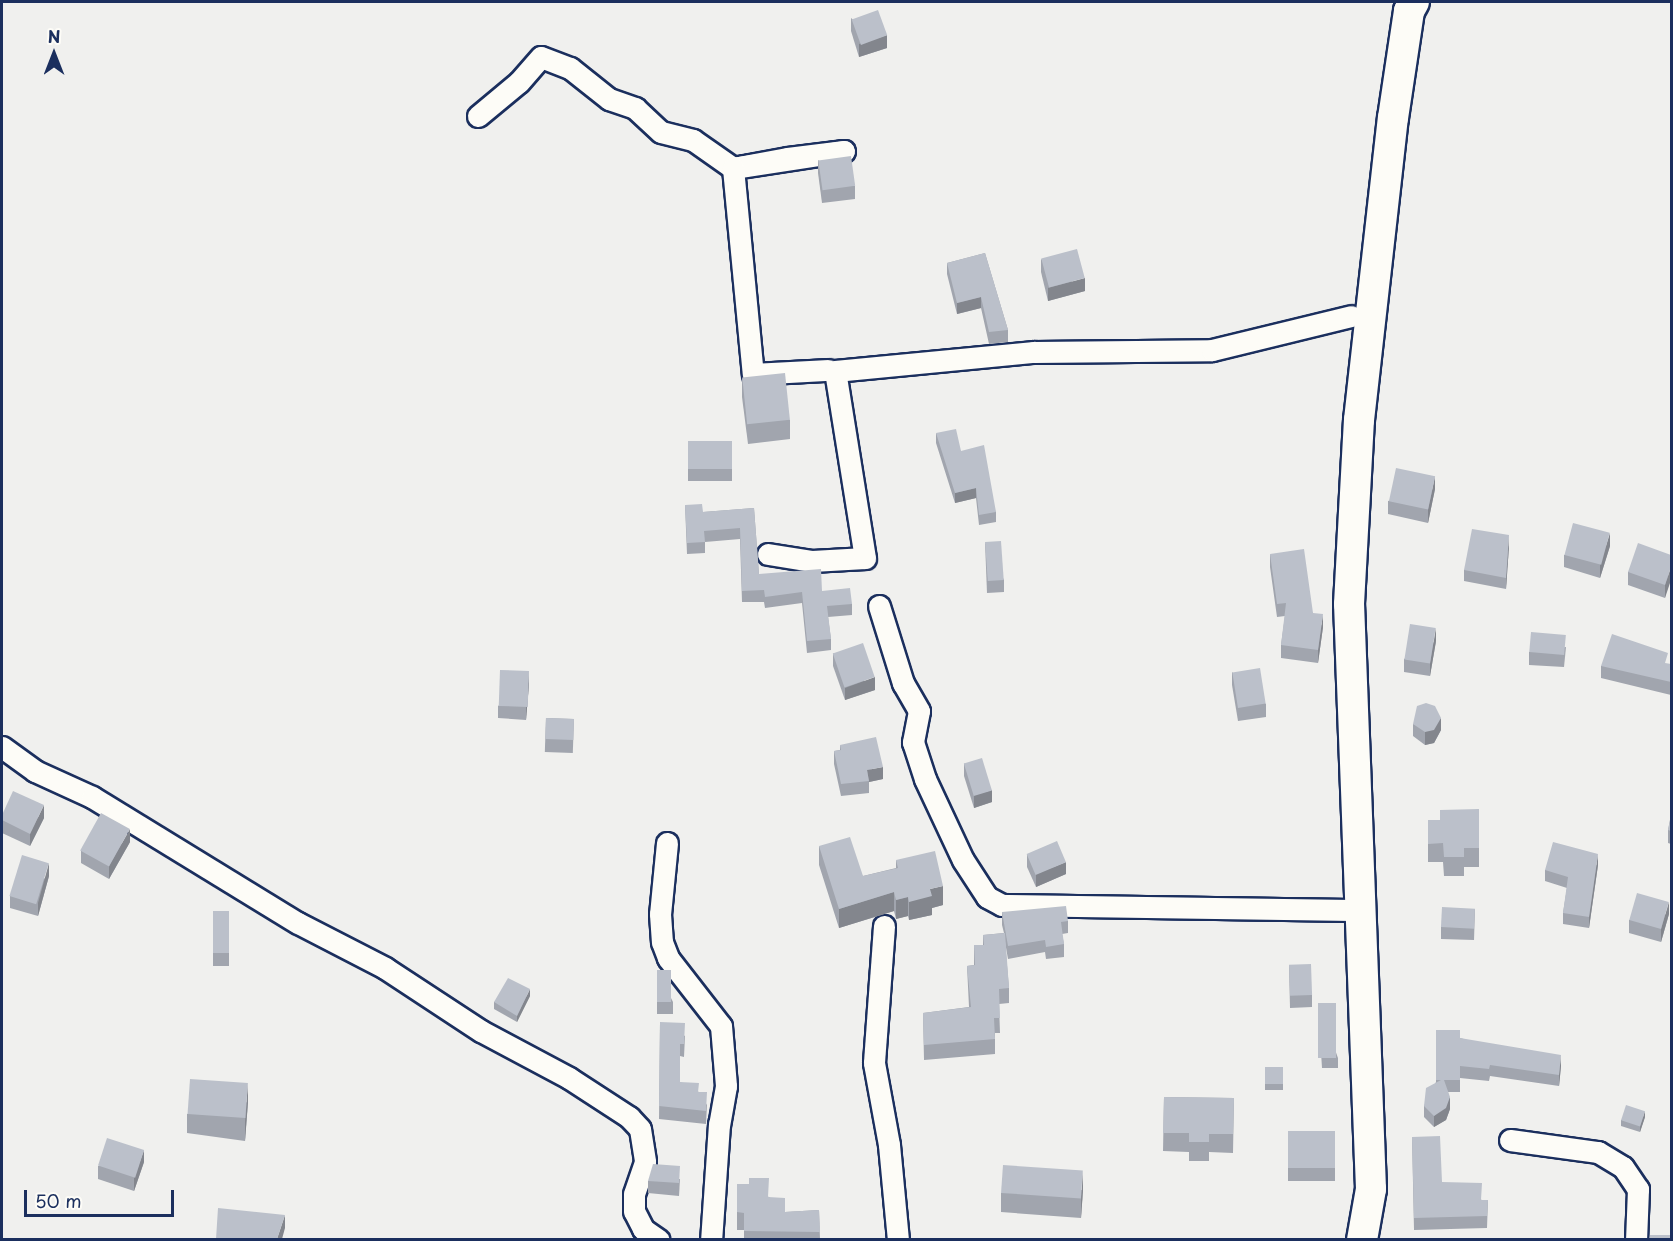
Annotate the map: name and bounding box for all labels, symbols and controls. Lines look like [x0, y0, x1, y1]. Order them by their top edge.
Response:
north arrow [24, 24, 84, 84]
text: N [48, 24, 60, 48]
scale bar [27, 1178, 177, 1216]
text: 50 m [35, 1187, 82, 1214]

